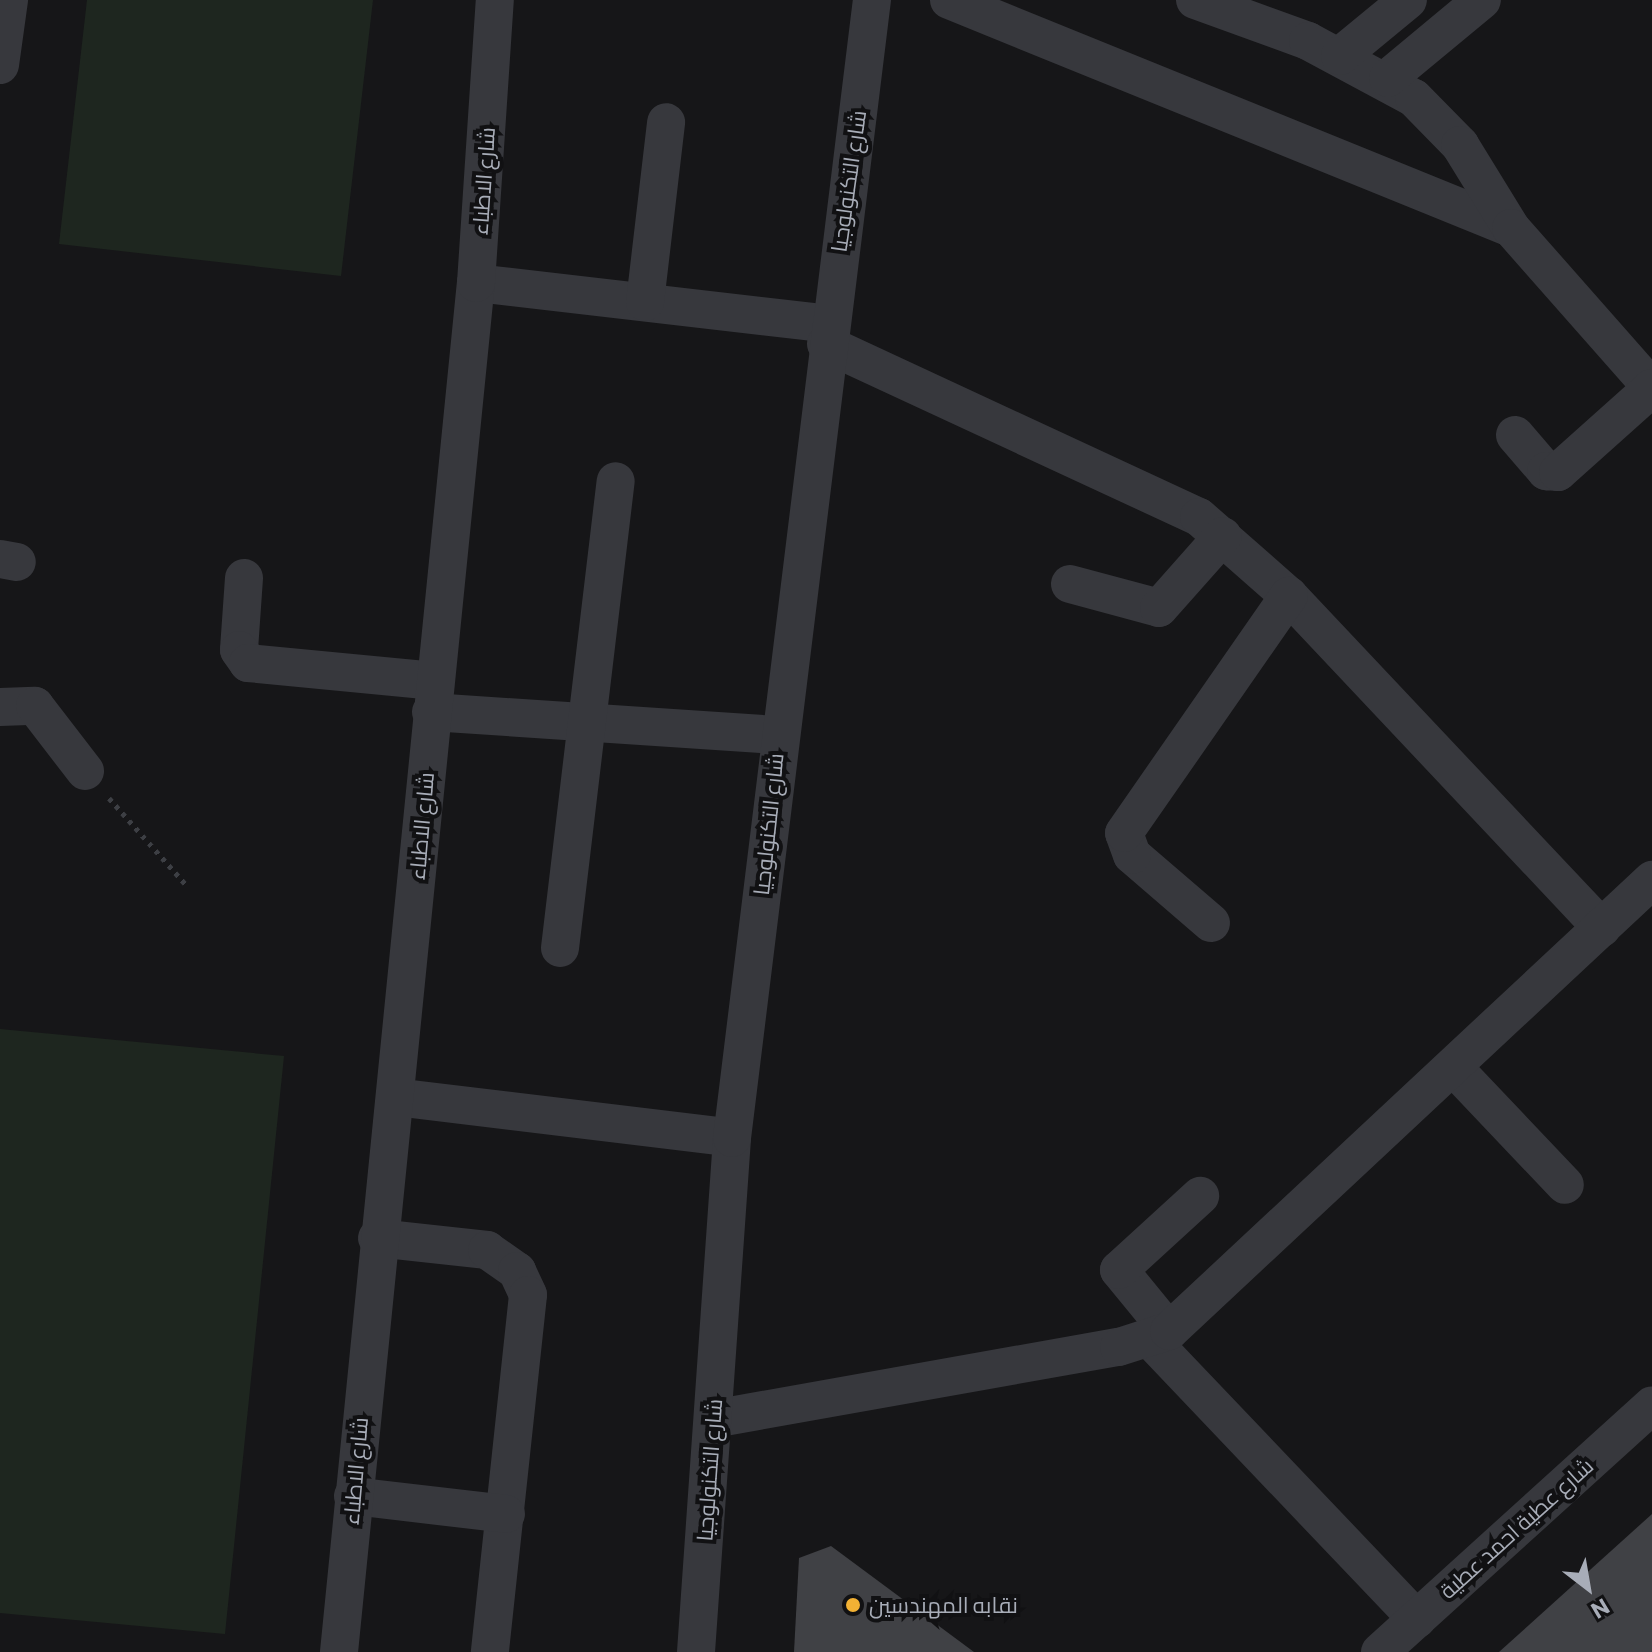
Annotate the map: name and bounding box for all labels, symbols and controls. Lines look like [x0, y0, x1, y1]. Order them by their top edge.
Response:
street label: شارع التكنولوجيا [825, 108, 871, 254]
street label: شارع الاطباء [466, 126, 500, 236]
street label: شارع التكنولوجيا [747, 752, 789, 896]
street label: شارع الاطباء [403, 771, 439, 881]
street label: شارع التكنولوجيا [691, 1398, 727, 1542]
street label: شارع الاطباء [337, 1416, 373, 1526]
street label: شارع عطية احمد عطية [1434, 1452, 1598, 1604]
north arrow [1548, 1548, 1628, 1628]
place label: نقابه المهندسين [869, 1592, 1018, 1618]
text: N [1587, 1593, 1615, 1625]
marker: نقابه المهندسين [844, 1596, 862, 1614]

